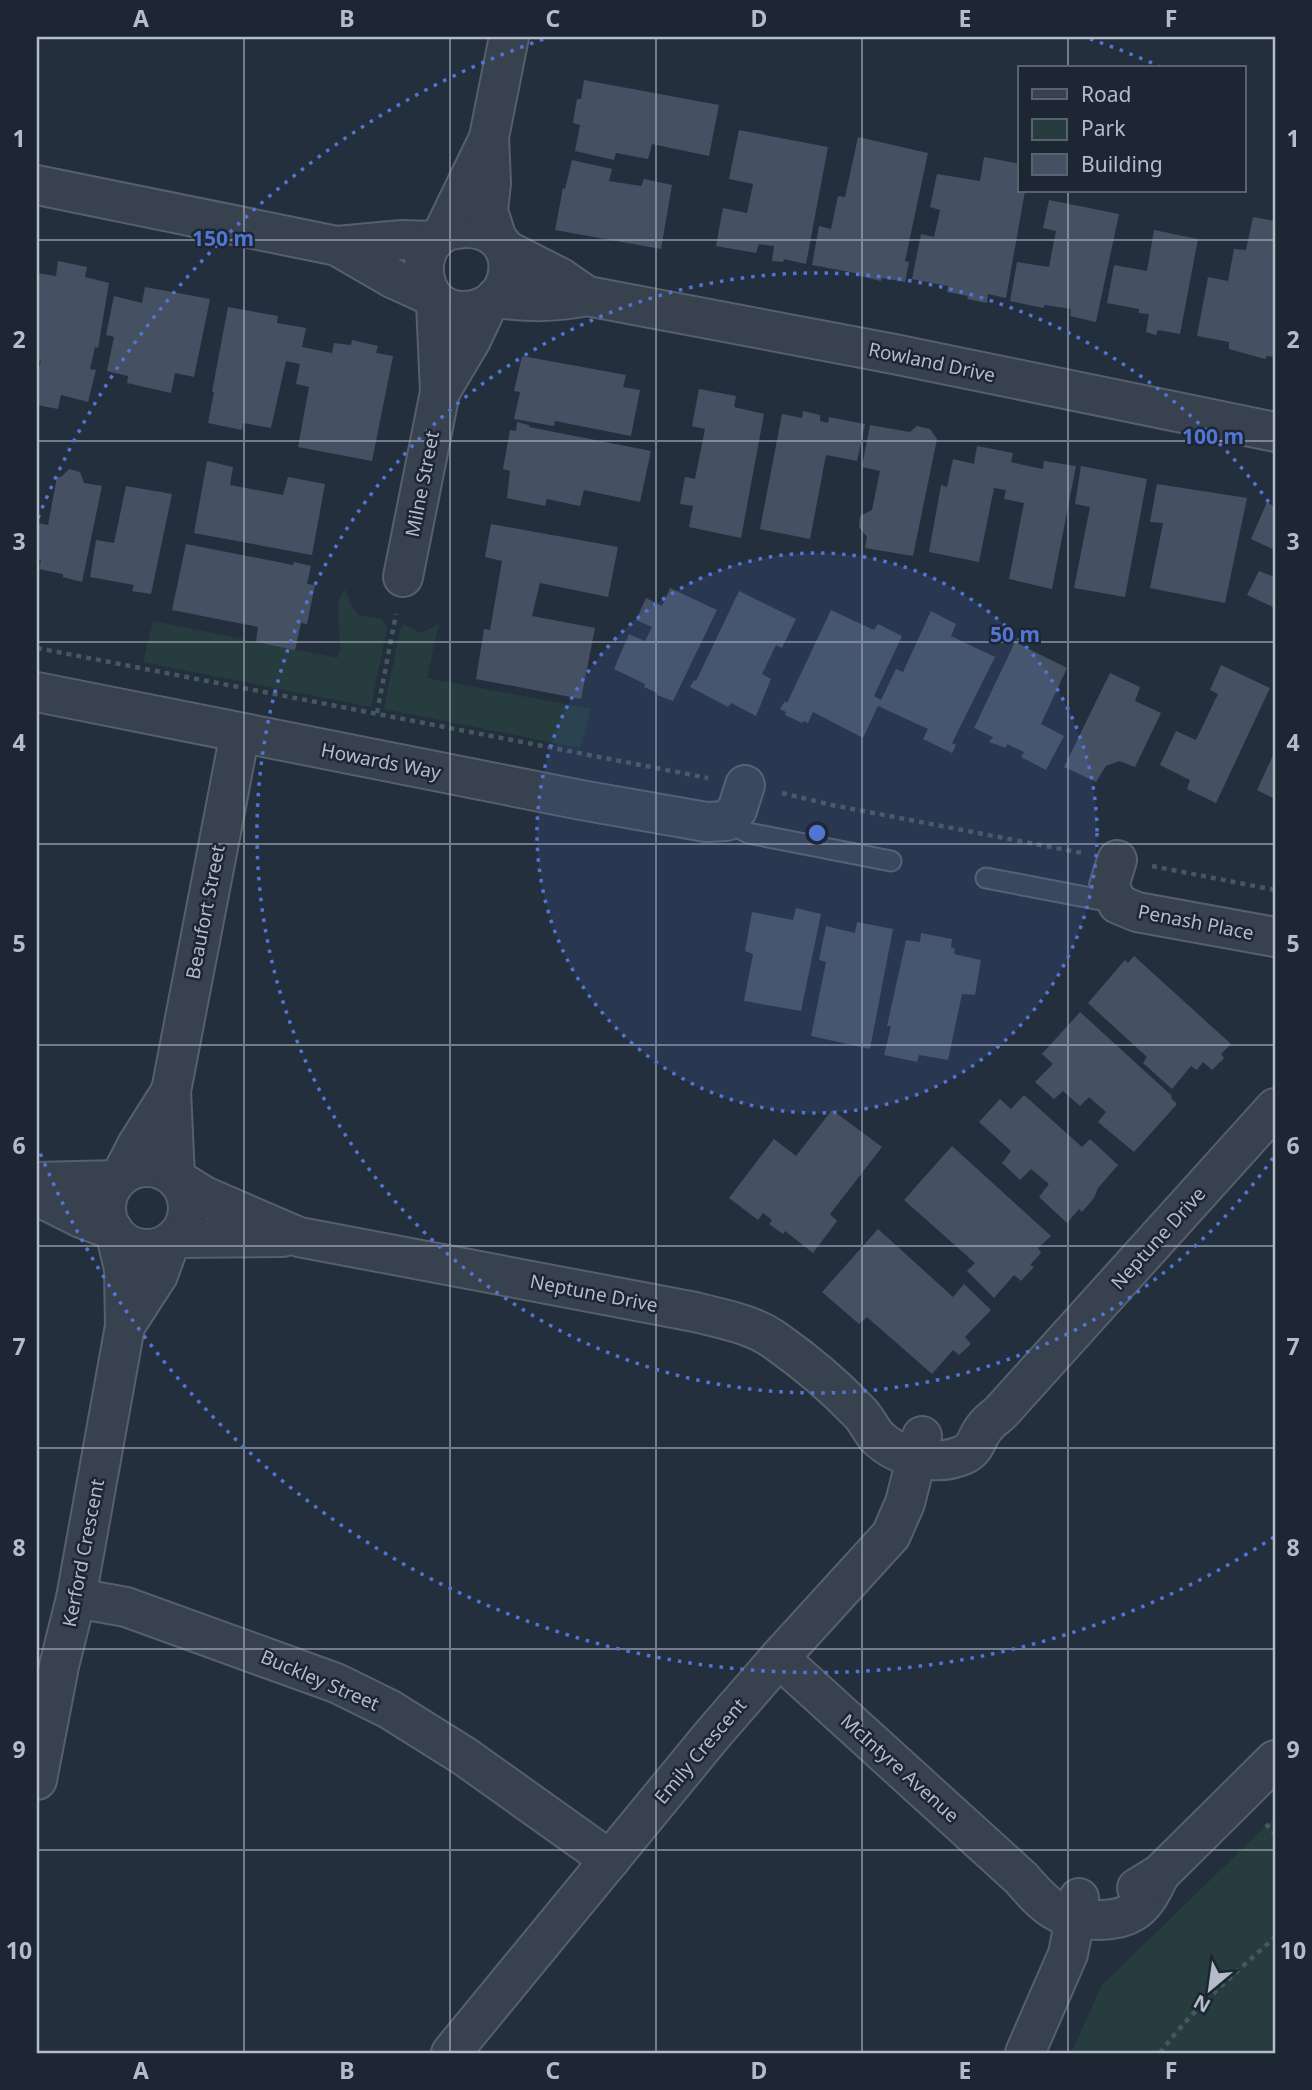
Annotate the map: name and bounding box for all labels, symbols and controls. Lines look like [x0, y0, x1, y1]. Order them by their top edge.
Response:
text: A [133, 2, 149, 34]
text: B [339, 2, 355, 34]
text: C [546, 2, 561, 34]
text: D [751, 2, 767, 34]
text: E [959, 2, 971, 34]
text: F [1165, 2, 1177, 34]
legend [1018, 66, 1246, 192]
text: Road [1081, 80, 1131, 108]
text: Park [1081, 114, 1126, 142]
text: 1 [12, 122, 26, 154]
text: 1 [1286, 122, 1300, 154]
text: Building [1081, 150, 1163, 178]
text: 150 m [192, 224, 254, 252]
text: 2 [12, 323, 26, 355]
text: 2 [1286, 323, 1300, 355]
street label: Rowland Drive [866, 336, 998, 388]
text: 100 m [1182, 422, 1244, 450]
street label: Milne Street [399, 429, 445, 539]
text: 3 [12, 525, 26, 557]
text: 3 [1286, 525, 1300, 557]
text: 50 m [990, 620, 1040, 648]
text: 4 [12, 726, 26, 758]
text: 4 [1286, 726, 1300, 758]
street label: Howards Way [319, 737, 443, 785]
centre of rings [805, 821, 829, 845]
street label: Beaufort Street [179, 843, 231, 981]
street label: Penash Place [1136, 898, 1256, 946]
text: 5 [12, 927, 26, 959]
text: 5 [1286, 927, 1300, 959]
text: 6 [12, 1129, 26, 1161]
text: 6 [1286, 1129, 1300, 1161]
street label: Neptune Drive [1105, 1181, 1211, 1295]
street label: Neptune Drive [528, 1268, 660, 1318]
text: 7 [12, 1330, 26, 1362]
text: 7 [1286, 1330, 1300, 1362]
street label: Kerford Crescent [56, 1477, 110, 1629]
text: 8 [12, 1531, 26, 1563]
text: 8 [1286, 1531, 1300, 1563]
street label: Buckley Street [257, 1643, 383, 1717]
street label: Emily Crescent [648, 1693, 752, 1809]
street label: McIntyre Avenue [835, 1708, 965, 1828]
text: 9 [12, 1733, 26, 1765]
text: 9 [1286, 1733, 1300, 1765]
text: 10 [6, 1934, 32, 1966]
text: 10 [1280, 1934, 1306, 1966]
north arrow [1176, 1954, 1246, 2024]
text: N [1189, 1989, 1215, 2019]
text: A [133, 2054, 149, 2086]
text: B [339, 2054, 355, 2086]
text: C [546, 2054, 561, 2086]
text: D [751, 2054, 767, 2086]
text: E [959, 2054, 971, 2086]
text: F [1165, 2054, 1177, 2086]

